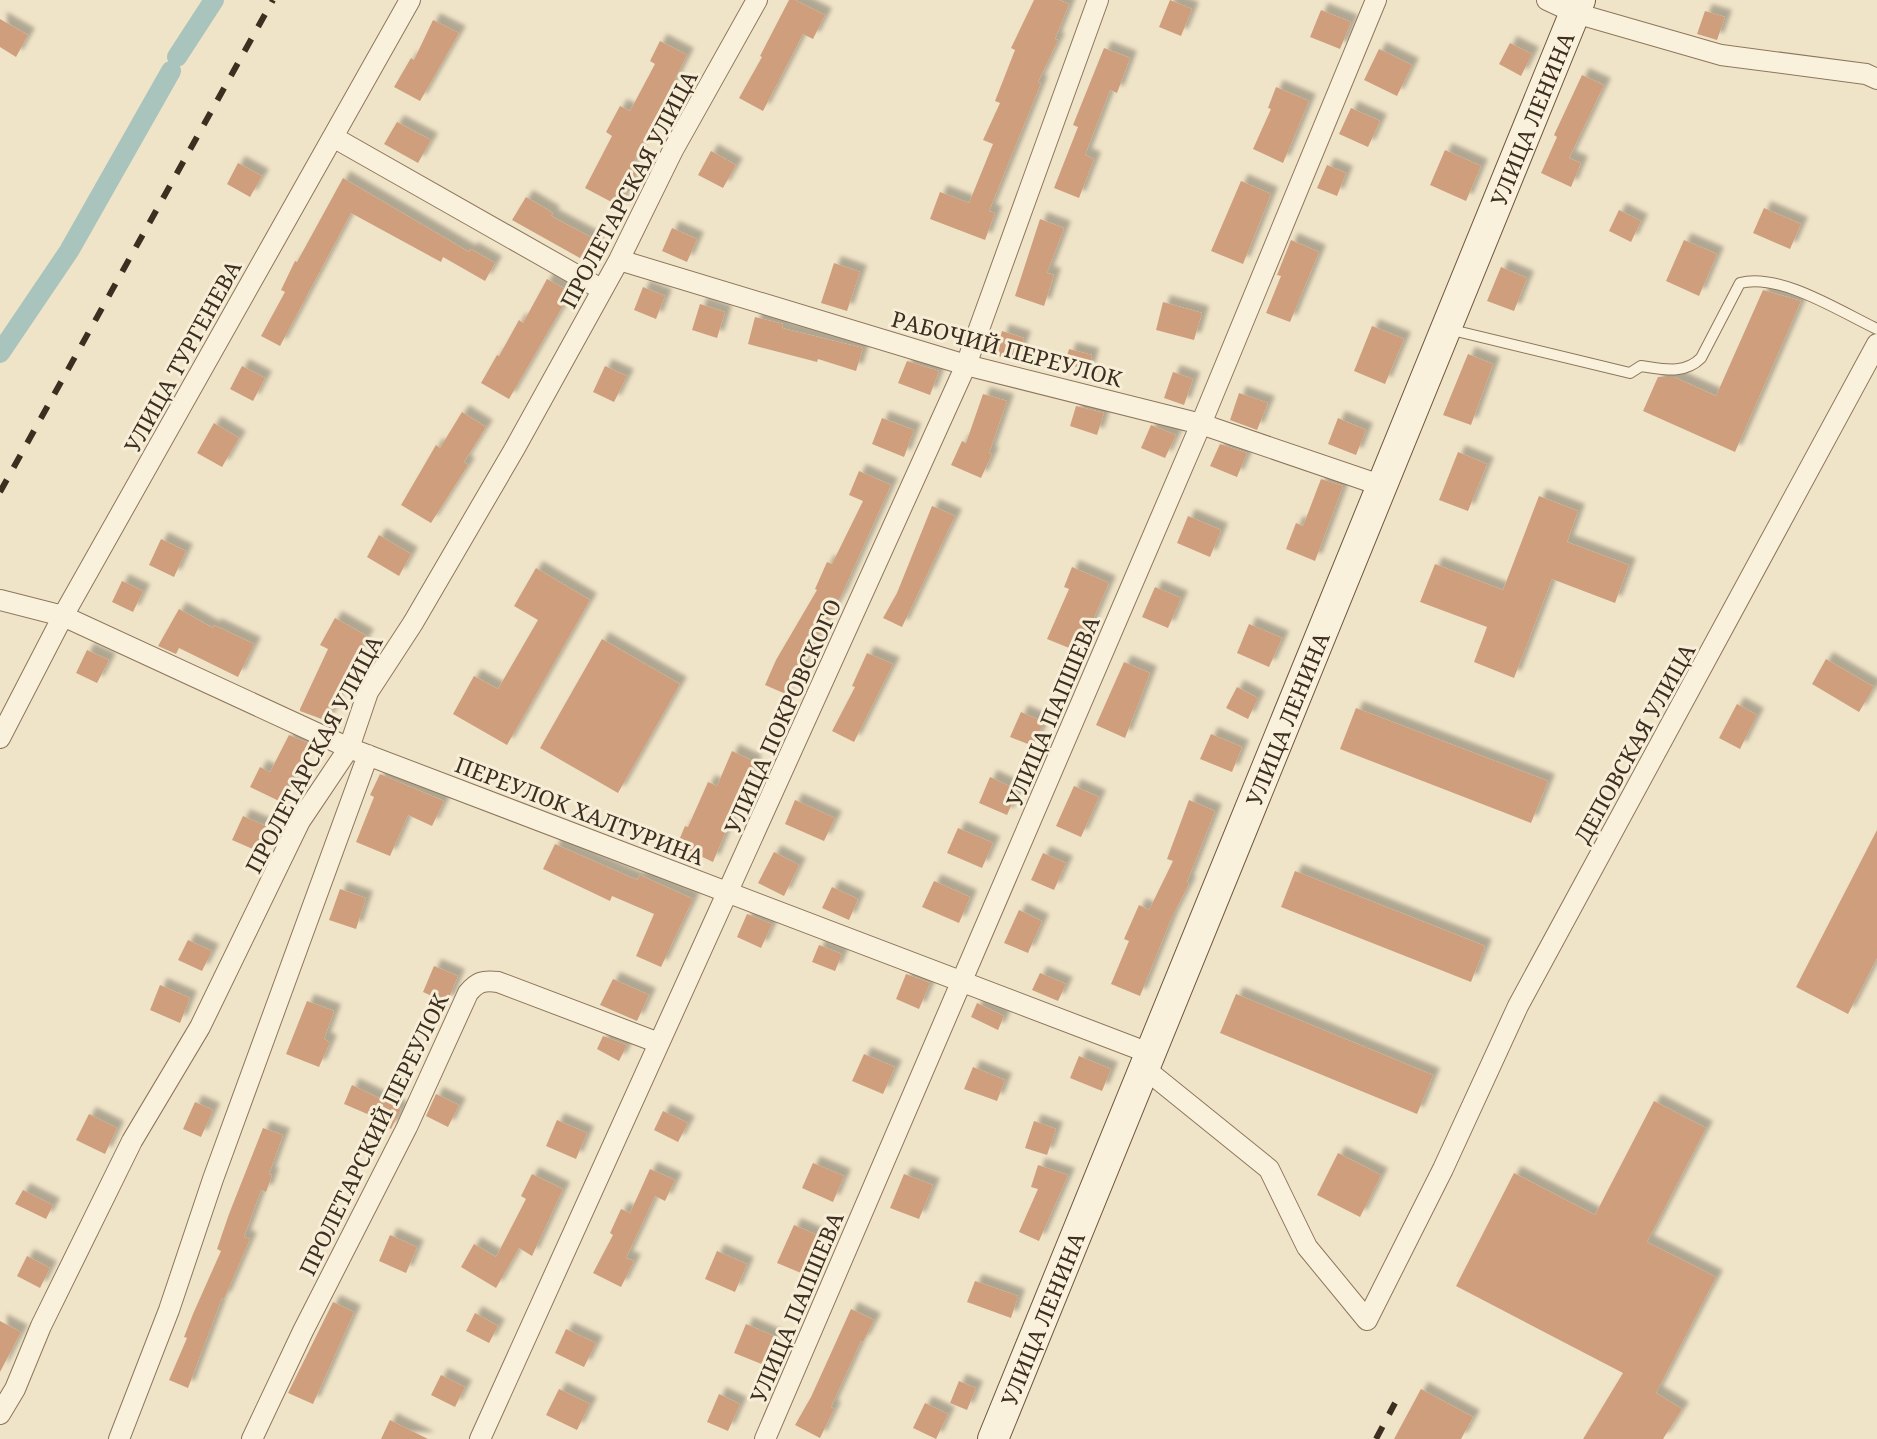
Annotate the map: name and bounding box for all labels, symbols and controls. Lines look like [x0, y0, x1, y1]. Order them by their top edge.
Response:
street label: УЛИЦА ЛЕНИНА [1483, 27, 1581, 210]
street label: ПРОЛЕТАРСКАЯ УЛИЦА [552, 64, 704, 313]
street label: УЛИЦА ТУРГЕНЕВА [117, 254, 248, 458]
street label: РАБОЧИЙ ПЕРЕУЛОК [888, 303, 1126, 393]
street label: УЛИЦА ПОКРОВСКОГО [717, 594, 847, 838]
street label: УЛИЦА ПАПШЕВА [998, 611, 1106, 811]
street label: УЛИЦА ЛЕНИНА [1238, 627, 1336, 810]
street label: ПРОЛЕТАРСКАЯ УЛИЦА [237, 629, 389, 878]
street label: ДЕПОВСКАЯ УЛИЦА [1567, 637, 1702, 848]
street label: ПЕРЕУЛОК ХАЛТУРИНА [451, 749, 709, 872]
street label: ПРОЛЕТАРСКИЙ ПЕРЕУЛОК [292, 988, 455, 1280]
street label: УЛИЦА ПАПШЕВА [742, 1207, 850, 1407]
street label: УЛИЦА ЛЕНИНА [993, 1227, 1091, 1410]

